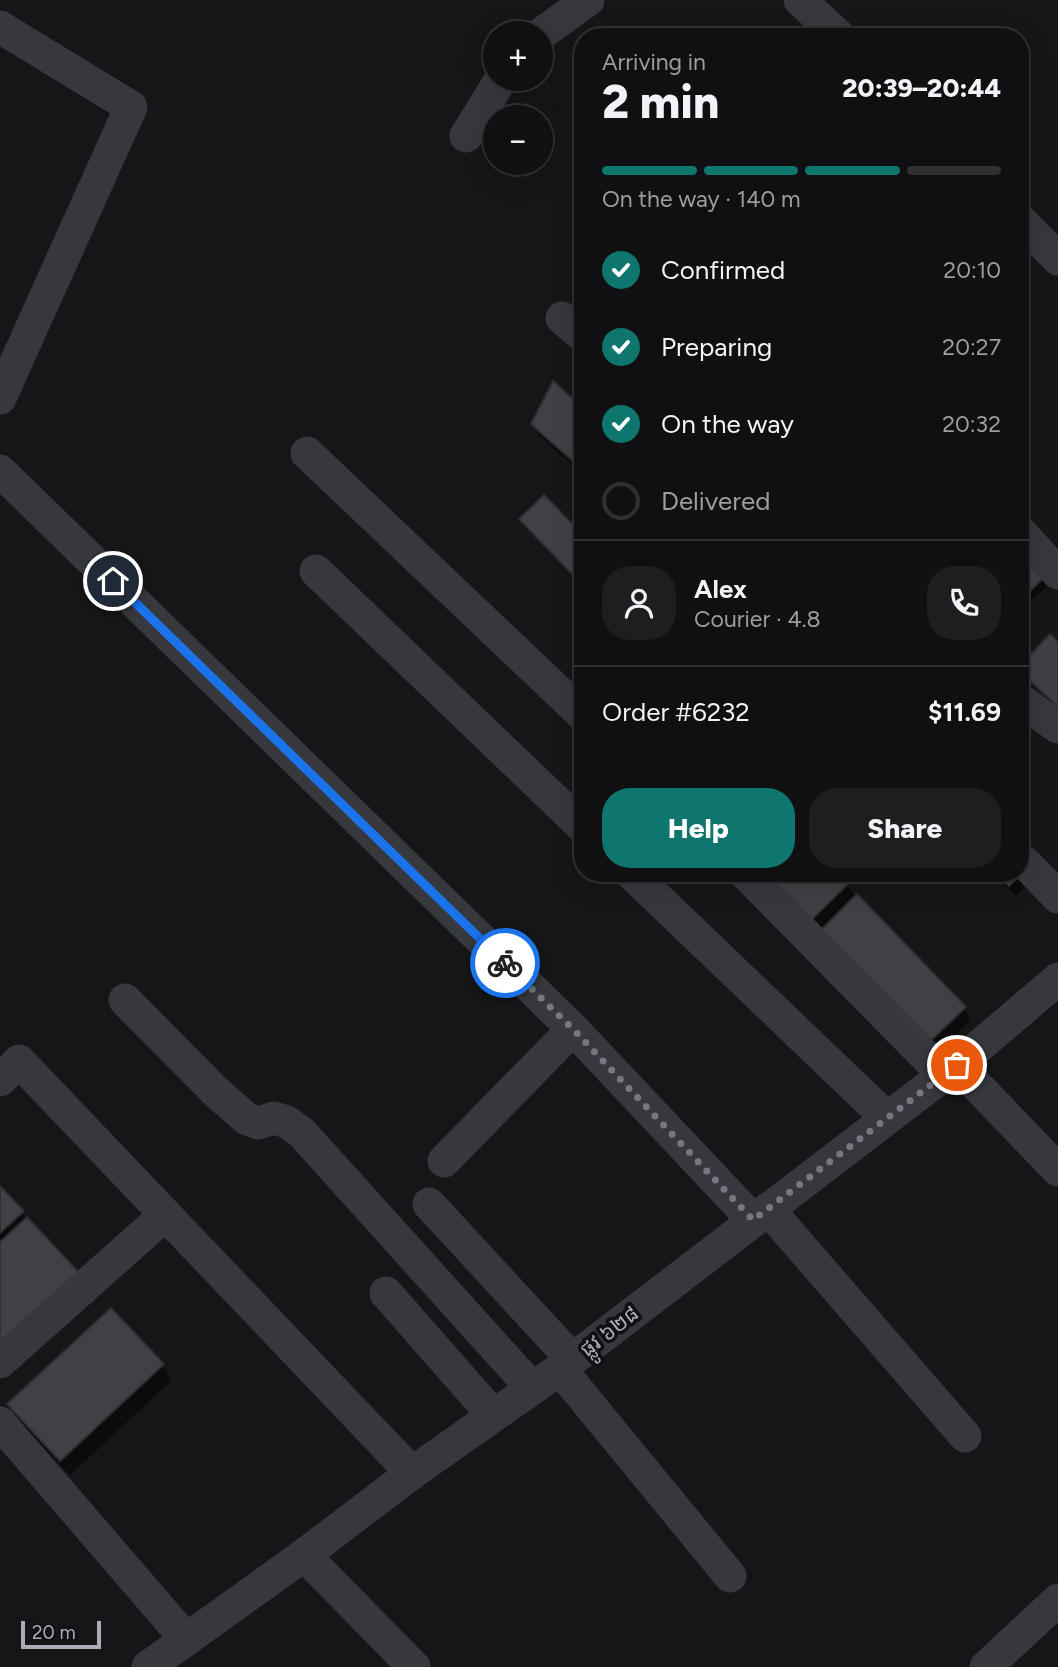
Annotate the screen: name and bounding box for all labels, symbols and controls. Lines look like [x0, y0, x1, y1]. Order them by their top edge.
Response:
map controls [483, 21, 553, 175]
button: + [483, 21, 553, 91]
text: Arriving in [602, 48, 706, 76]
text: 20:39–20:44 [842, 72, 1001, 104]
text: 2 min [602, 74, 719, 130]
button: − [483, 105, 553, 175]
text: On the way · 140 m [602, 185, 801, 213]
icon: check [602, 251, 640, 289]
text: Confirmed [661, 254, 785, 286]
text: 20:10 [943, 256, 1001, 284]
icon: check [602, 328, 640, 366]
text: Preparing [661, 331, 772, 363]
text: 20:27 [942, 333, 1001, 361]
icon: check [602, 405, 640, 443]
text: On the way [661, 408, 794, 440]
text: 20:32 [942, 410, 1001, 438]
text: Delivered [661, 485, 770, 517]
pin [83, 551, 143, 611]
icon: home [94, 562, 132, 600]
button: person [602, 566, 676, 640]
button: phone [927, 566, 1001, 640]
text: Alex [694, 573, 747, 605]
text: Courier · 4.8 [694, 605, 821, 633]
text: Order #6232 [602, 696, 750, 728]
text: $11.69 [928, 696, 1001, 728]
button: Help [602, 788, 795, 868]
button: Share [809, 788, 1001, 868]
courier [470, 928, 540, 998]
icon: bike [486, 944, 524, 982]
pin [927, 1035, 987, 1095]
icon: bag [938, 1046, 976, 1084]
street label: ផ្លូវ ៦២៨ [575, 1300, 648, 1367]
scale bar [21, 1618, 102, 1650]
text: 20 m [32, 1621, 76, 1644]

